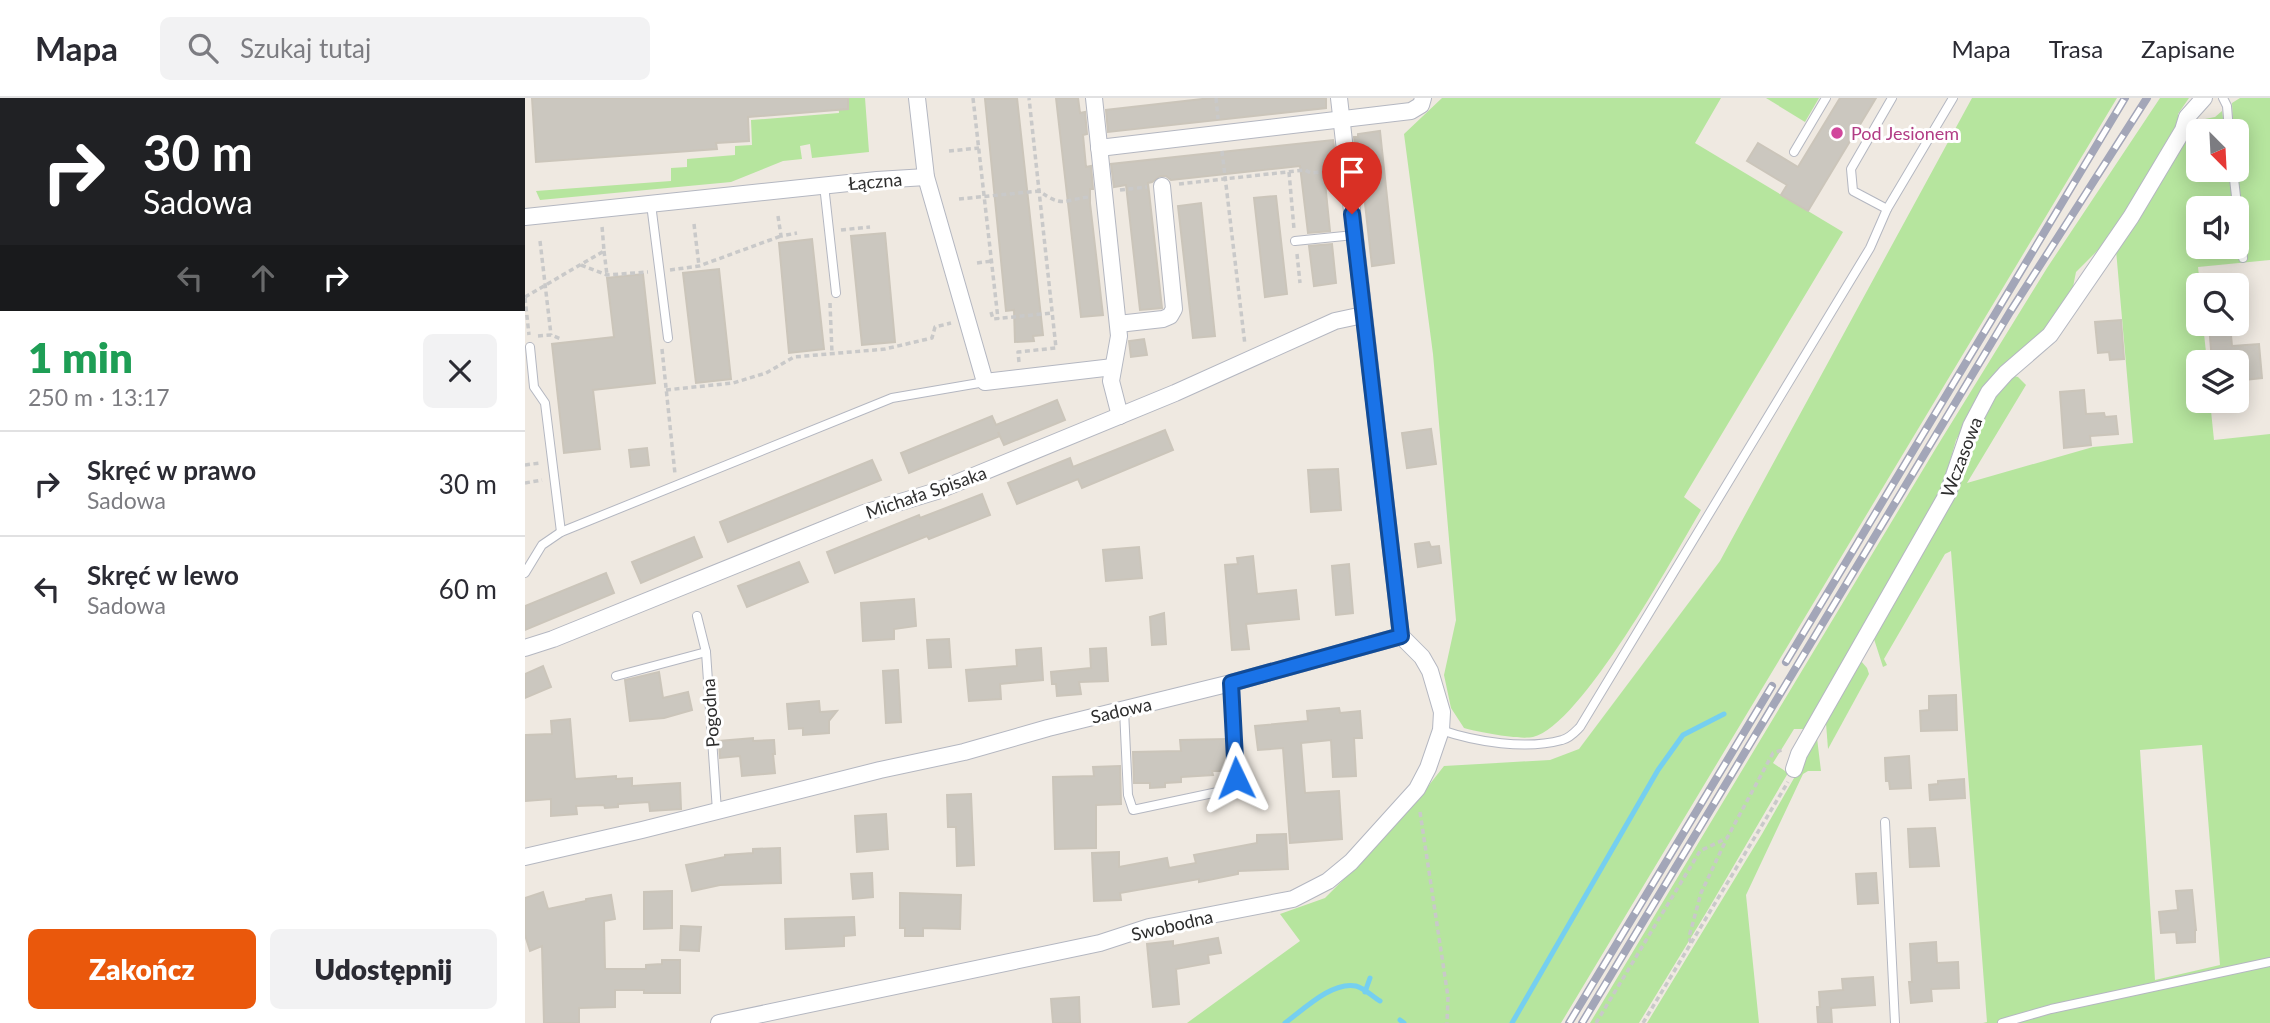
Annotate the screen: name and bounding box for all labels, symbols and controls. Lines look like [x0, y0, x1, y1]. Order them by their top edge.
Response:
search box [160, 17, 650, 80]
text: Mapa [35, 28, 118, 68]
icon: search [184, 29, 222, 67]
text: Szukaj tutaj [240, 32, 371, 64]
text: Mapa [1952, 34, 2011, 63]
text: Trasa [2049, 34, 2103, 63]
text: Zapisane [2141, 34, 2235, 63]
north arrow [2186, 119, 2249, 182]
map controls [2186, 119, 2249, 413]
place label: Pod Jesionem [1851, 122, 1959, 144]
text: 30 m [143, 123, 253, 181]
marker: Pod Jesionem [1829, 125, 1845, 141]
icon: right [28, 126, 119, 217]
pin [1322, 142, 1382, 214]
icon: arrive [1333, 153, 1371, 191]
street label: Łączna [847, 168, 903, 194]
text: Sadowa [143, 182, 253, 221]
button: sound [2186, 196, 2249, 259]
icon: left [171, 259, 209, 297]
icon: ahead [244, 259, 282, 297]
icon: right [317, 259, 355, 297]
button: search [2186, 273, 2249, 336]
text: 1 min [28, 332, 133, 382]
button: close [423, 334, 497, 408]
button: layers [2186, 350, 2249, 413]
text: 250 m · 13:17 [28, 383, 170, 411]
street label: Wczasowa [1936, 414, 1986, 500]
text: Skręć w prawo [87, 454, 256, 486]
street label: Michała Spisaka [863, 461, 989, 523]
icon: right [28, 465, 66, 503]
text: 30 m [439, 468, 497, 500]
text: Sadowa [87, 486, 166, 514]
text: Skręć w lewo [87, 559, 239, 591]
icon: left [28, 570, 66, 608]
text: 60 m [439, 573, 497, 605]
text: Sadowa [87, 591, 166, 619]
street label: Pogodna [697, 678, 723, 748]
street label: Sadowa [1088, 692, 1154, 728]
position arrow [1199, 741, 1273, 815]
street label: Swobodna [1129, 905, 1215, 945]
button: Zakończ [28, 929, 256, 1009]
button: Udostępnij [270, 929, 497, 1009]

